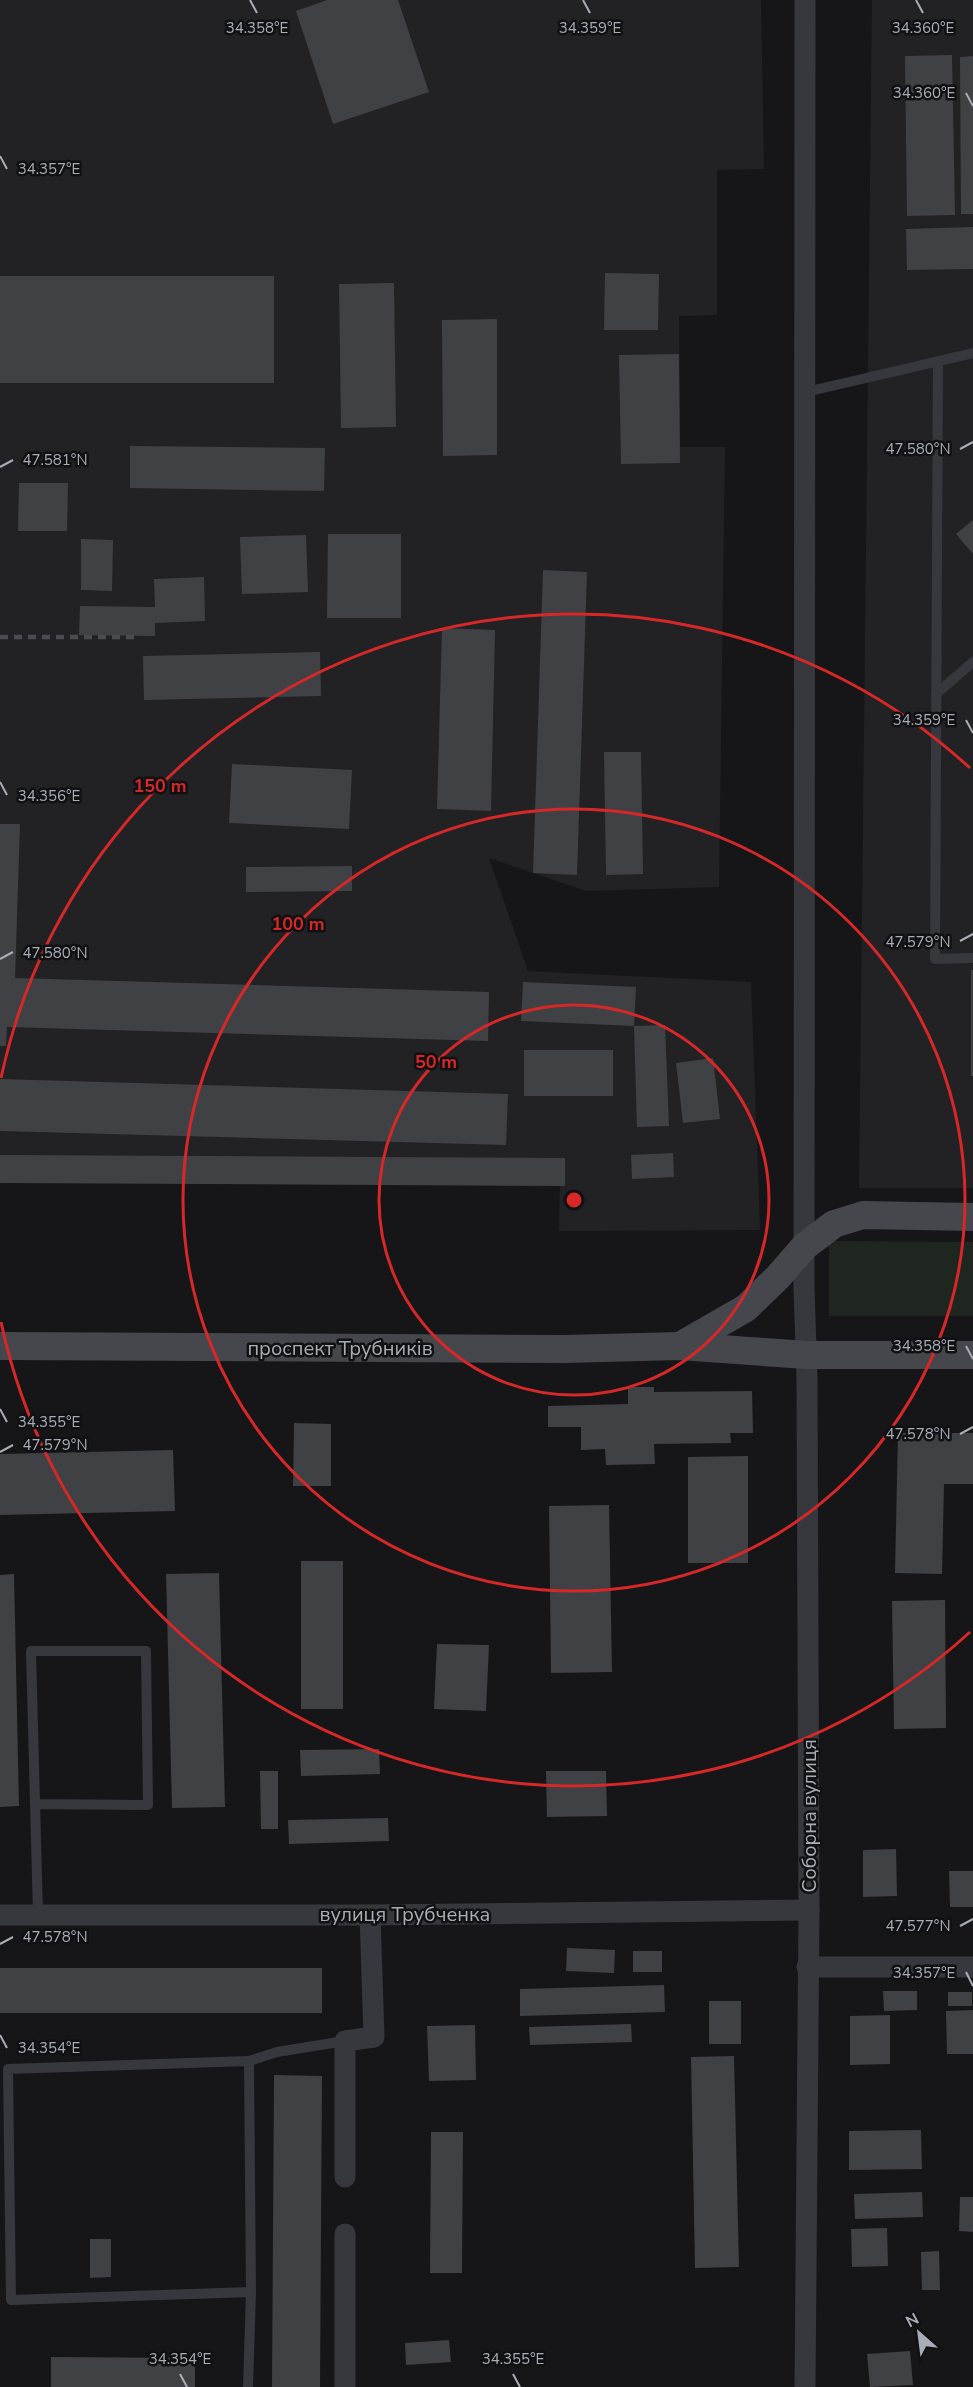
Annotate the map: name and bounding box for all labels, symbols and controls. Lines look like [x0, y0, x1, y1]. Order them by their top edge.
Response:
text: 34.358°E [226, 18, 288, 38]
text: 34.359°E [559, 18, 621, 38]
text: 34.360°E [892, 18, 954, 38]
text: 34.360°E [893, 83, 955, 103]
text: 34.357°E [18, 159, 80, 179]
text: 47.580°N [885, 439, 951, 459]
text: 47.581°N [22, 450, 88, 470]
text: 34.359°E [893, 710, 955, 730]
text: 150 m [133, 774, 187, 798]
text: 34.356°E [18, 786, 80, 806]
text: 100 m [271, 912, 325, 936]
text: 47.579°N [885, 932, 951, 952]
text: 47.580°N [22, 943, 88, 963]
text: 50 m [415, 1050, 457, 1074]
centre of rings [564, 1190, 584, 1210]
street label: проспект Трубників [247, 1335, 433, 1362]
text: 34.358°E [893, 1336, 955, 1356]
text: 34.355°E [18, 1412, 80, 1432]
text: 47.578°N [885, 1424, 951, 1444]
text: 47.579°N [22, 1435, 88, 1455]
street label: Соборна вулиця [796, 1739, 823, 1893]
street label: вулиця Трубченка [320, 1901, 490, 1928]
text: 47.577°N [885, 1916, 951, 1936]
text: 47.578°N [22, 1927, 88, 1947]
text: 34.357°E [893, 1963, 955, 1983]
text: 34.354°E [18, 2038, 80, 2058]
north arrow [889, 2303, 949, 2363]
text: N [902, 2308, 923, 2333]
text: 34.354°E [149, 2349, 211, 2369]
text: 34.355°E [482, 2349, 544, 2369]

